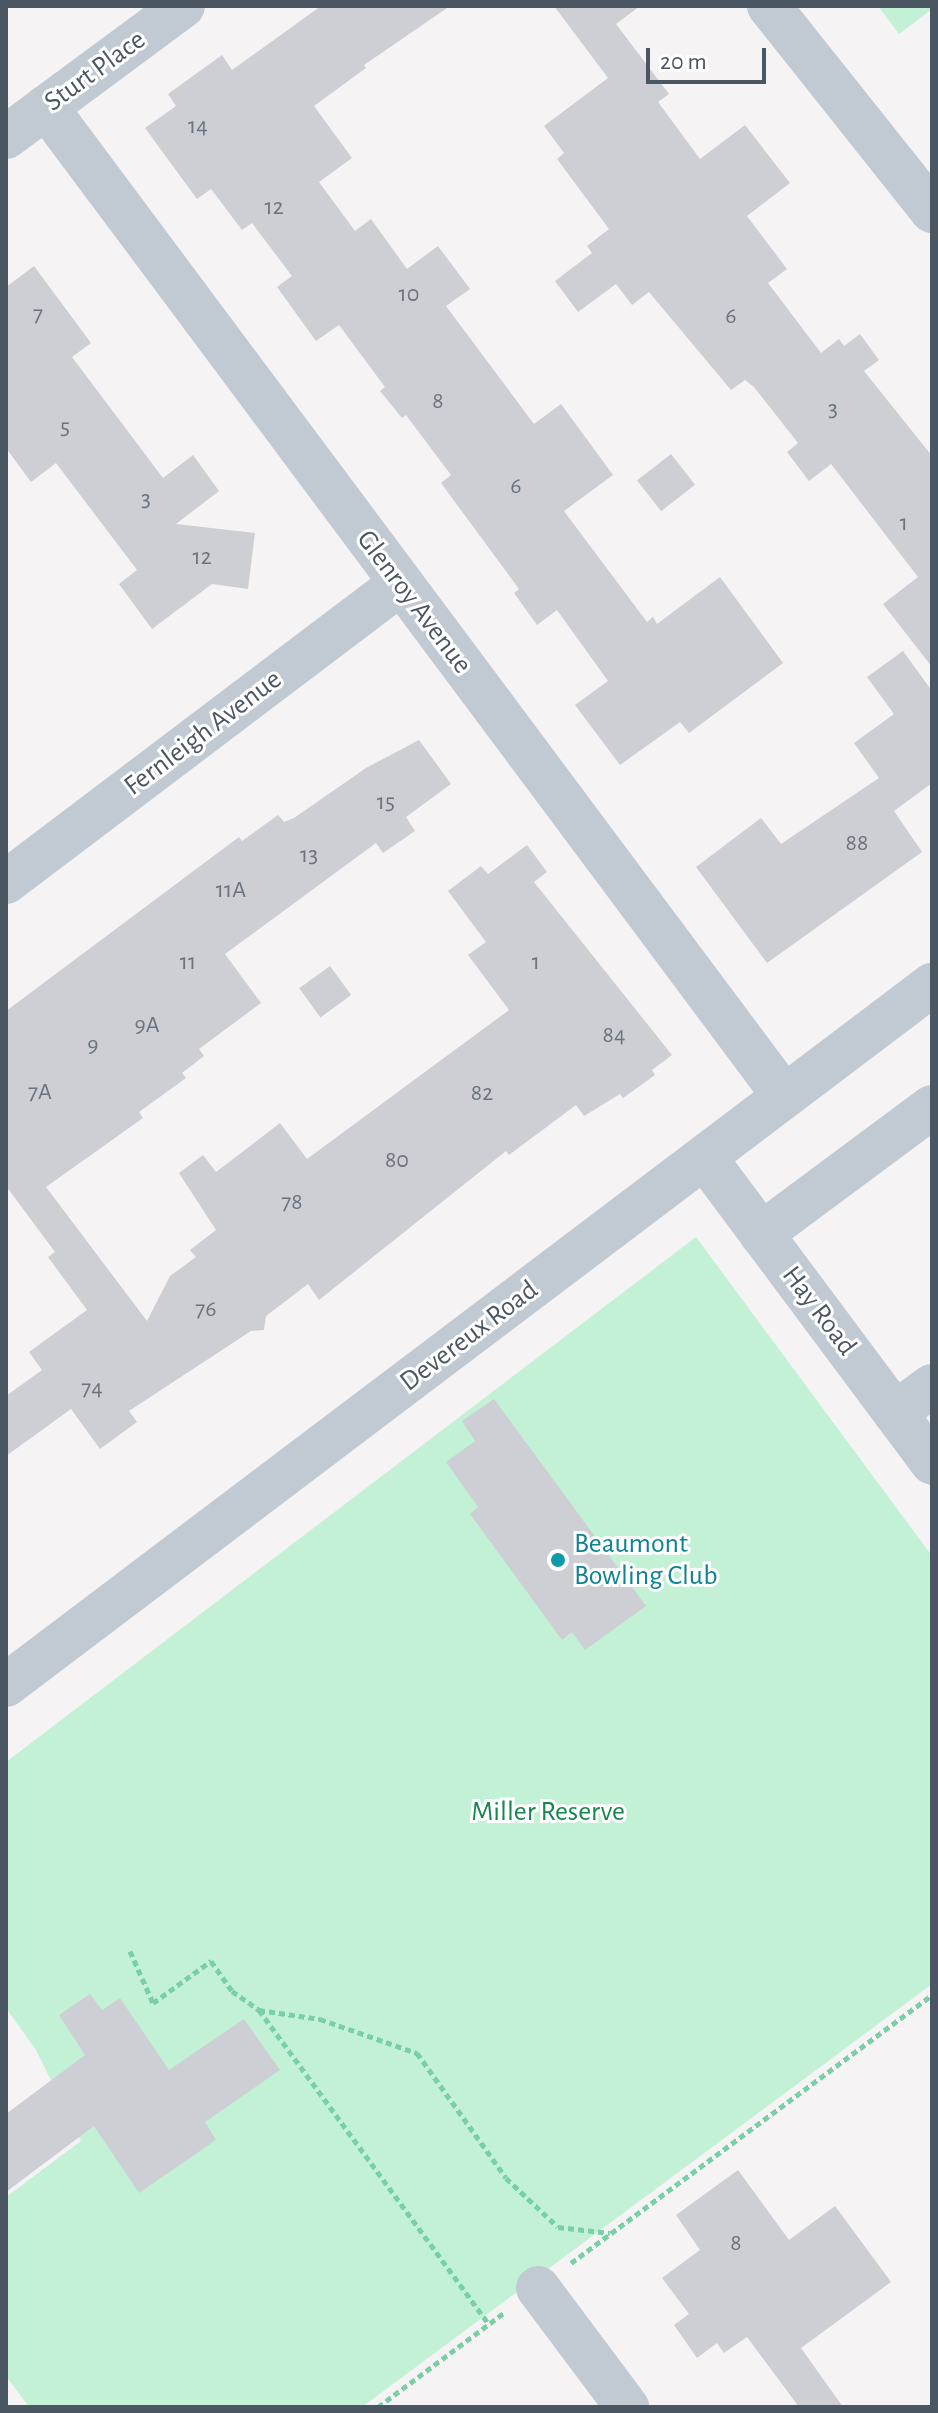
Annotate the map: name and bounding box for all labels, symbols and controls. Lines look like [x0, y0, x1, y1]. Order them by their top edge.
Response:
street label: Sturt Place [38, 23, 152, 119]
scale bar [650, 32, 770, 82]
text: 20 m [660, 50, 707, 74]
house number: 14 [188, 113, 208, 141]
house number: 12 [264, 194, 284, 222]
house number: 10 [399, 281, 419, 309]
house number: 7 [33, 301, 43, 329]
house number: 6 [725, 303, 737, 331]
house number: 8 [432, 388, 444, 416]
house number: 3 [828, 396, 838, 424]
house number: 5 [60, 414, 70, 442]
house number: 6 [510, 473, 522, 501]
house number: 3 [141, 486, 151, 514]
house number: 1 [900, 510, 908, 538]
street label: Glenroy Avenue [349, 524, 479, 680]
house number: 12 [192, 544, 212, 572]
street label: Fernleigh Avenue [118, 663, 288, 803]
house number: 15 [377, 789, 395, 817]
house number: 88 [846, 830, 868, 858]
house number: 13 [300, 842, 318, 870]
house number: 11A [216, 877, 246, 905]
house number: 11 [180, 949, 196, 977]
house number: 1 [532, 949, 540, 977]
house number: 9A [134, 1012, 160, 1040]
house number: 84 [603, 1022, 625, 1050]
house number: 9 [87, 1032, 99, 1060]
house number: 7A [28, 1079, 52, 1107]
house number: 82 [471, 1080, 493, 1108]
house number: 80 [385, 1147, 409, 1175]
house number: 78 [281, 1189, 303, 1217]
street label: Hay Road [774, 1260, 864, 1362]
street label: Devereux Road [393, 1273, 545, 1399]
house number: 76 [195, 1296, 217, 1324]
house number: 74 [81, 1375, 103, 1403]
place label: Beaumont Bowling Club [574, 1527, 718, 1593]
marker: Beaumont Bowling Club [549, 1551, 567, 1569]
park label: Miller Reserve [471, 1795, 625, 1829]
house number: 8 [730, 2230, 742, 2258]

